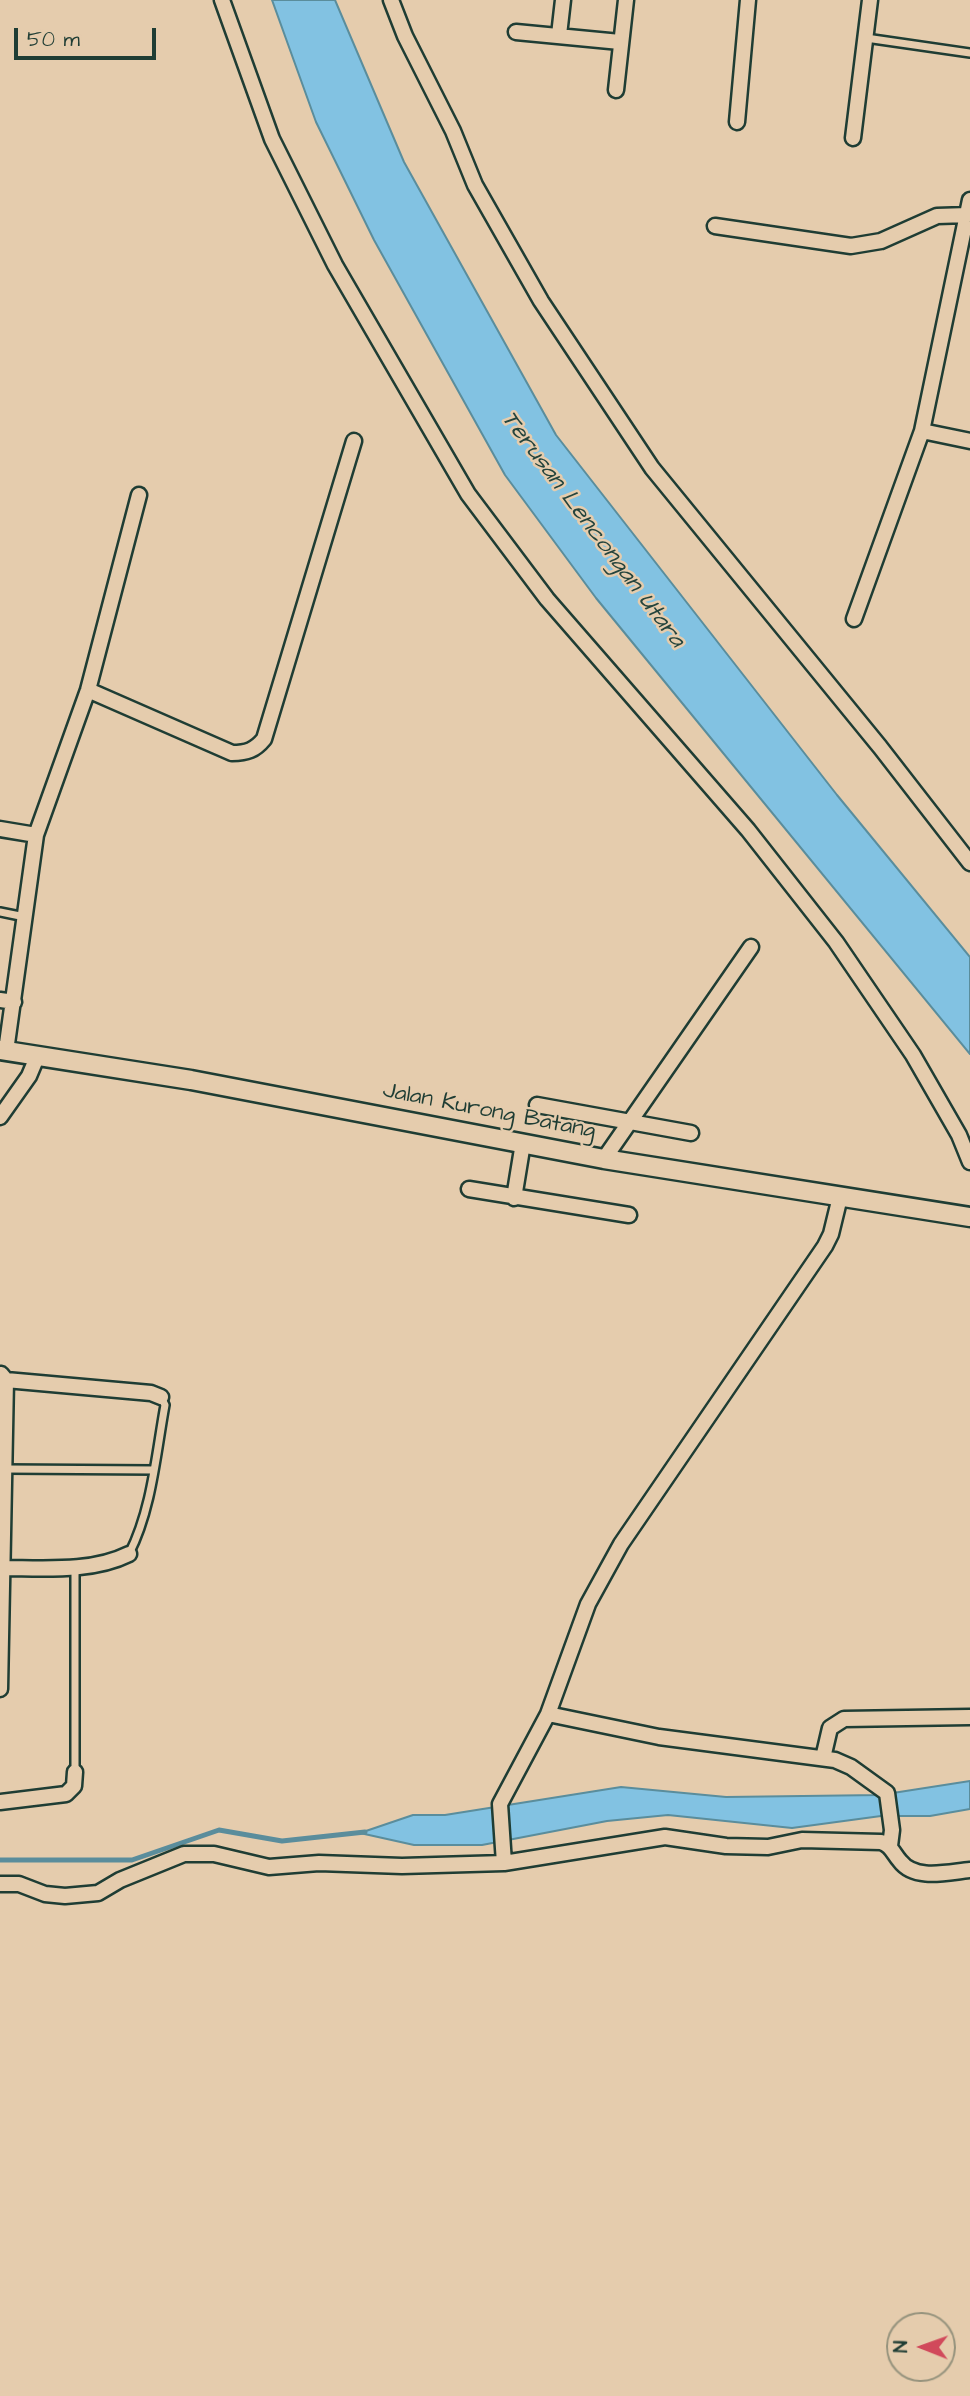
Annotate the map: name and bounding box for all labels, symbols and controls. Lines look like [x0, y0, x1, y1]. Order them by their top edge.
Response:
scale bar [18, 14, 159, 58]
text: 50 m [27, 25, 80, 54]
water label: Terusan Lencongan Utara [494, 406, 690, 654]
street label: Jalan Kurong Batang [380, 1078, 598, 1146]
north arrow [886, 2312, 956, 2382]
text: N [888, 2340, 915, 2353]

